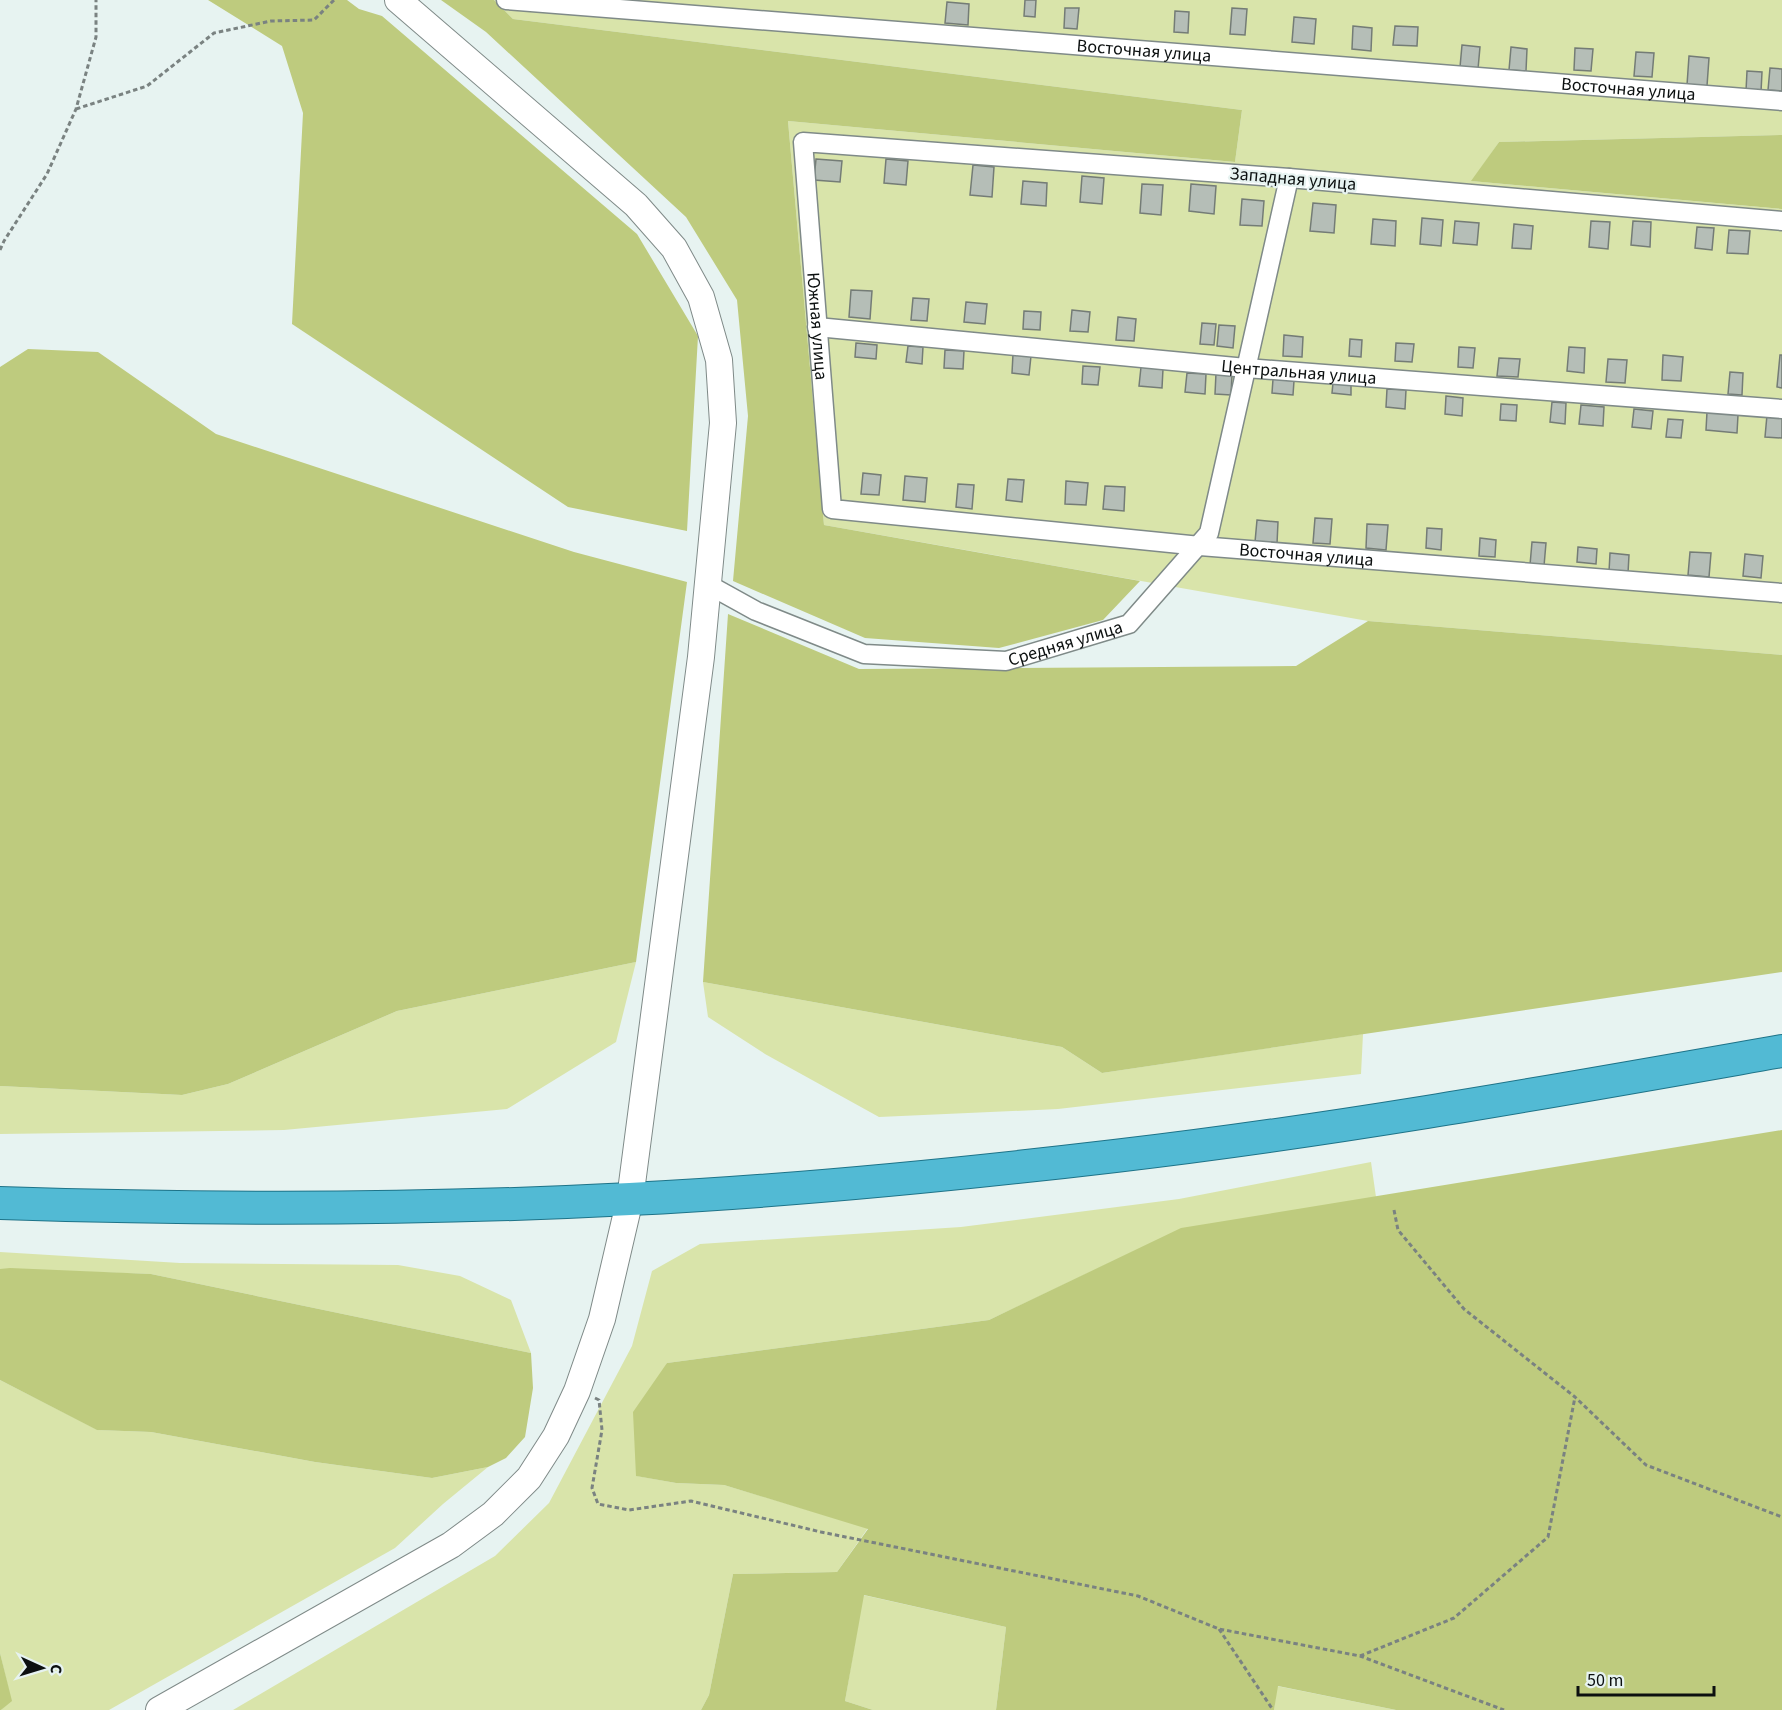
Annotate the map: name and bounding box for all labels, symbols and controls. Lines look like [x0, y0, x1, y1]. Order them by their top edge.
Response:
street label: Восточная улица [1076, 33, 1212, 68]
street label: Восточная улица [1560, 71, 1697, 107]
street label: Западная улица [1229, 161, 1357, 197]
street label: Южная улица [801, 271, 834, 381]
street label: Центральная улица [1220, 353, 1377, 390]
street label: Восточная улица [1238, 537, 1375, 572]
street label: Средняя улица [1005, 614, 1126, 672]
north arrow [12, 1638, 72, 1698]
scale bar [1578, 1659, 1714, 1697]
text: С [45, 1664, 67, 1674]
text: 50 m [1587, 1668, 1623, 1693]

